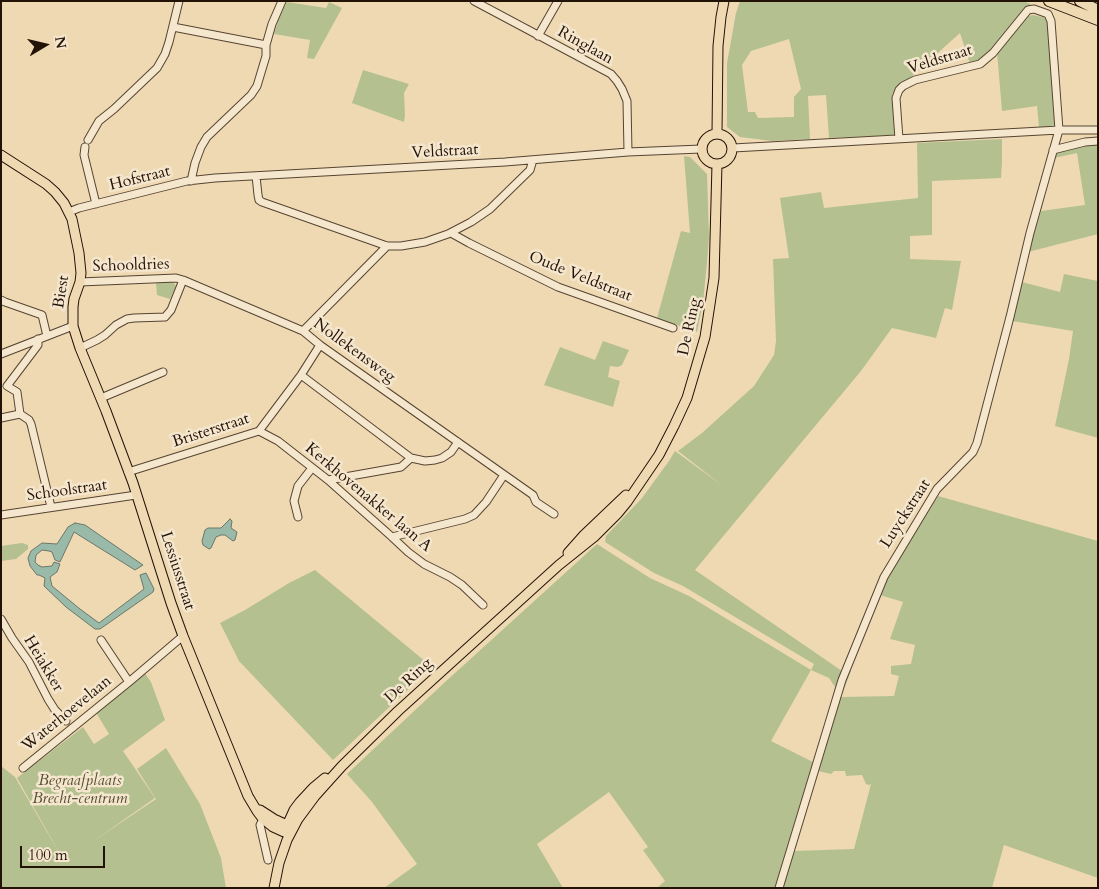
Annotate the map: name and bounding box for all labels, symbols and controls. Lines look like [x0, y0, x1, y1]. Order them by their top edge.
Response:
north arrow [20, 20, 70, 70]
street label: Ringlaan [554, 23, 616, 69]
text: N [50, 35, 71, 50]
street label: Veldstraat [905, 41, 975, 79]
street label: Veldstraat [411, 141, 479, 163]
street label: Hofstraat [108, 162, 172, 196]
street label: Oude Veldstraat [526, 248, 634, 306]
street label: Schooldries [92, 255, 170, 277]
street label: Biest [50, 274, 74, 310]
street label: De Ring [675, 297, 705, 357]
street label: Nollekensweg [309, 315, 399, 387]
street label: Bristerstraat [170, 410, 252, 452]
street label: Kerkhovenakker laan A [301, 439, 435, 557]
street label: Schoolstraat [26, 476, 108, 506]
street label: Luyckstraat [877, 476, 935, 552]
street label: Lessiusstraat [155, 529, 199, 613]
street label: Heiakker [19, 632, 67, 696]
street label: De Ring [381, 654, 437, 708]
street label: Waterhoevelaan [18, 672, 116, 756]
park label: Begraafplaats Brecht-centrum [32, 771, 128, 809]
scale bar [22, 836, 108, 868]
text: 100 m [28, 845, 68, 865]

